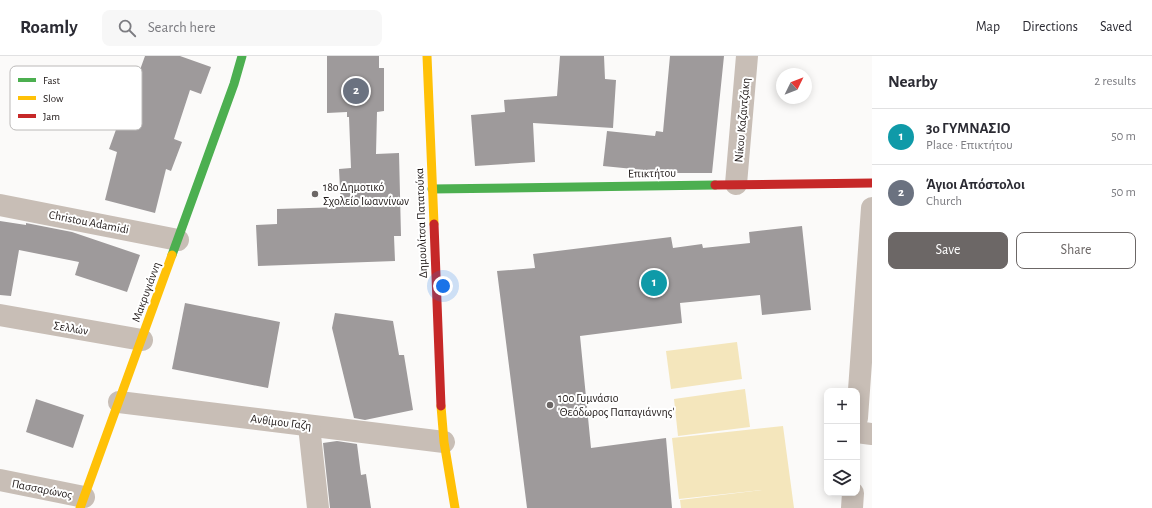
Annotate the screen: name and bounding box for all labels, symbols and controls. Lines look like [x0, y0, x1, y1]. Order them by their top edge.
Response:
search box [102, 10, 382, 46]
icon: search [116, 17, 138, 39]
text: Roamly [20, 18, 78, 37]
text: Search here [148, 20, 216, 35]
text: Map [976, 20, 1000, 34]
text: Directions [1022, 20, 1078, 34]
text: Saved [1100, 20, 1132, 34]
legend [10, 66, 142, 130]
north arrow [776, 68, 812, 104]
text: Nearby [888, 73, 938, 90]
text: Fast [43, 75, 61, 86]
text: 2 results [1094, 75, 1136, 88]
pin: 2 [343, 76, 369, 106]
street label: Νίκου Καζαντζάκη [732, 77, 753, 163]
text: Slow [43, 93, 64, 104]
text: Jam [43, 111, 60, 122]
text: 3ο ΓΥΜΝΑΣΙΟ [926, 121, 1010, 136]
text: 1 [899, 130, 903, 143]
text: 50 m [1111, 130, 1136, 143]
text: Place · Επικτήτου [926, 139, 1013, 152]
street label: Επικτήτου [628, 167, 676, 179]
street label: Δημουλίτσα Πατατούκα [413, 168, 429, 278]
text: Άγιοι Απόστολοι [926, 177, 1025, 192]
place label: 18ο Δημοτικό Σχολείο Ιωαννίνων [323, 181, 409, 207]
text: 2 [898, 186, 904, 199]
text: 50 m [1111, 186, 1136, 199]
marker: 18ο Δημοτικό Σχολείο Ιωαννίνων [310, 189, 320, 199]
text: Church [926, 195, 962, 208]
street label: Christou Adamidi [48, 208, 130, 236]
button: Save [888, 232, 1008, 269]
button: Share [1016, 232, 1136, 269]
street label: Μακρυγιάννη [130, 260, 162, 324]
pin: 1 [641, 268, 667, 298]
your location [433, 276, 453, 296]
street label: Σελλών [53, 319, 89, 337]
map controls [824, 388, 860, 496]
button: + [824, 388, 860, 424]
place label: 10ο Γυμνάσιο 'Θεόδωρος Παπαγιάννης' [558, 392, 674, 419]
marker: 10ο Γυμνάσιο 'Θεόδωρος Παπαγιάννης' [545, 400, 555, 410]
street label: Ανθίμου Γαζη [250, 412, 312, 433]
button: − [824, 424, 860, 460]
button: layers [824, 460, 860, 496]
street label: Πασσαρώνος [11, 477, 74, 502]

